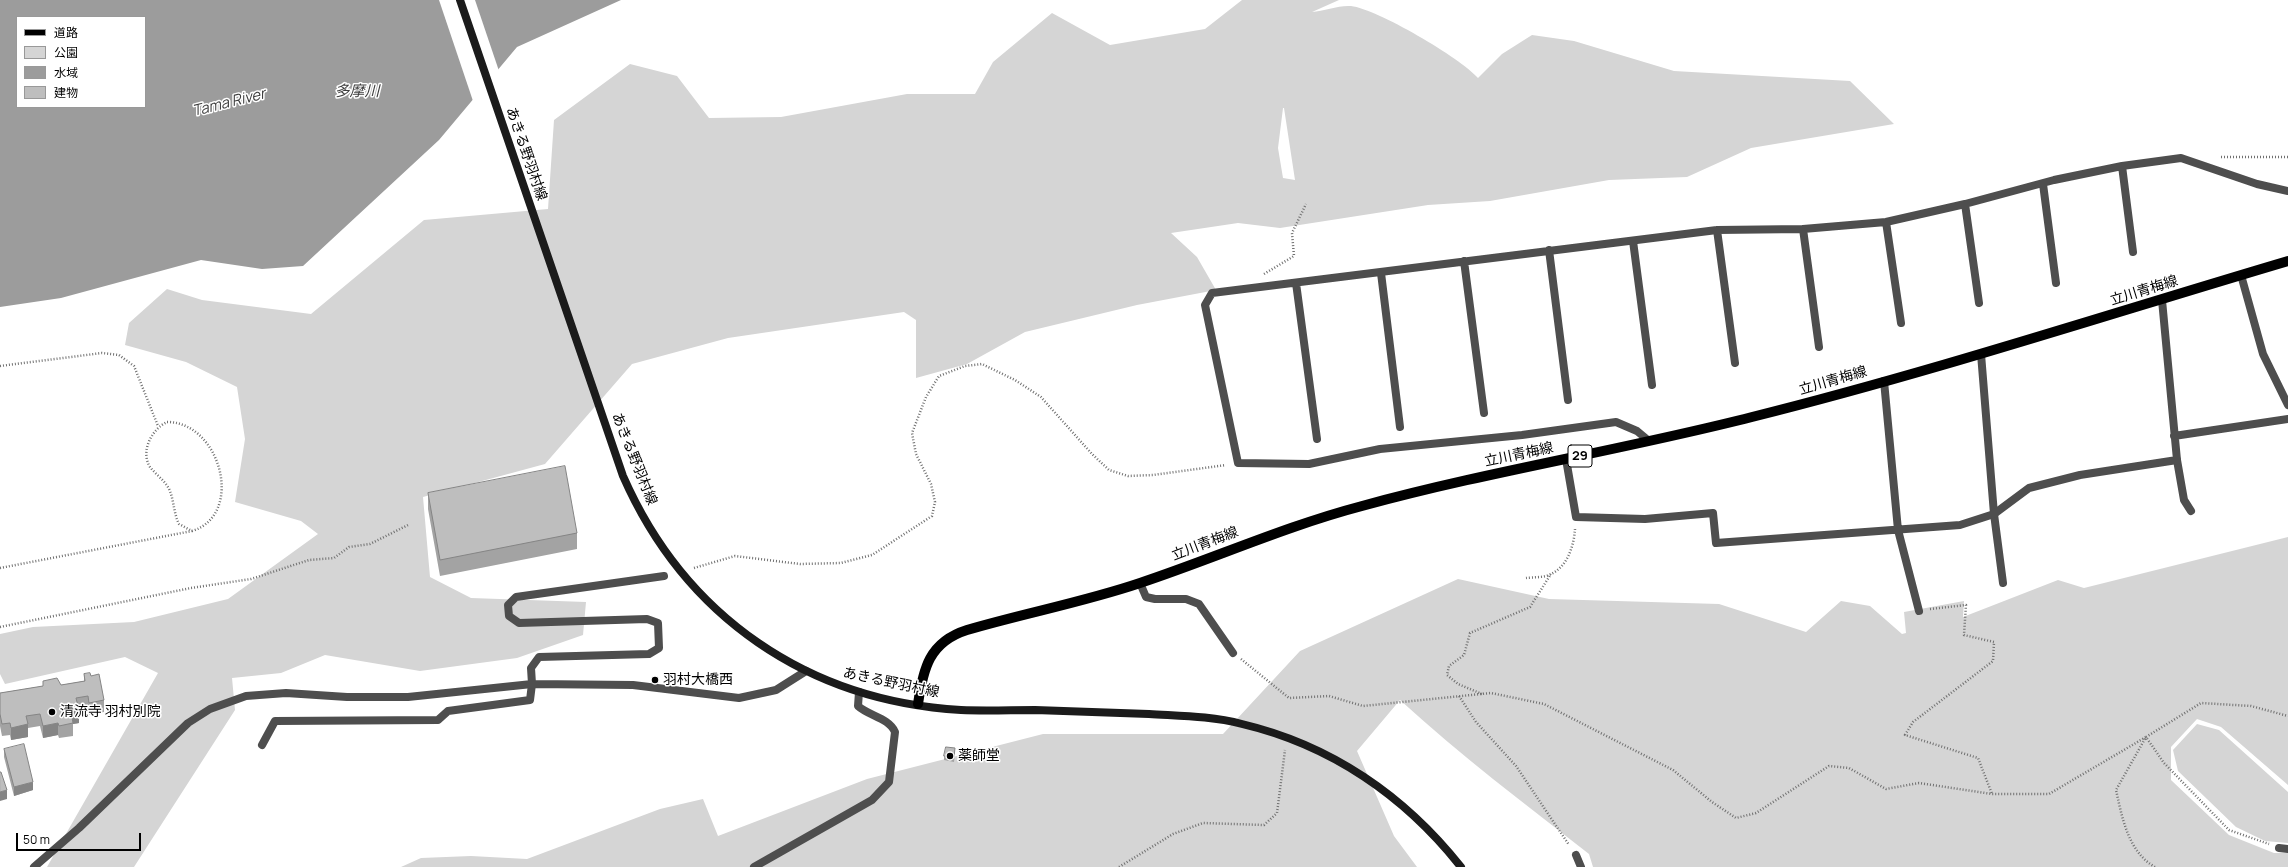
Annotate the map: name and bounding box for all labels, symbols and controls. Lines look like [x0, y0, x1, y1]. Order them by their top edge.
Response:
legend [16, 16, 146, 108]
text: 道路 [54, 24, 78, 41]
text: 公園 [54, 44, 78, 61]
text: 水域 [54, 64, 78, 81]
water label: 多摩川 [335, 83, 379, 101]
text: 建物 [54, 84, 78, 101]
water label: Tama River [191, 85, 267, 121]
street label: あきる野羽村線 [502, 105, 550, 203]
street label: 立川青梅線 [2108, 273, 2180, 309]
street label: 立川青梅線 [1797, 363, 1869, 399]
street label: あきる野羽村線 [608, 410, 660, 508]
street label: 立川青梅線 [1483, 440, 1555, 470]
road number: 29 [1568, 445, 1592, 467]
street label: 立川青梅線 [1169, 524, 1241, 564]
street label: あきる野羽村線 [841, 665, 941, 701]
place label: 羽村大橋西 [663, 672, 733, 688]
marker: 羽村大橋西 [650, 675, 660, 685]
place label: 清流寺 羽村別院 [60, 704, 161, 720]
marker: 清流寺 羽村別院 [47, 707, 57, 717]
place label: 薬師堂 [958, 748, 1000, 764]
marker: 薬師堂 [945, 751, 955, 761]
scale bar [18, 825, 143, 851]
text: 50 m [23, 831, 50, 848]

